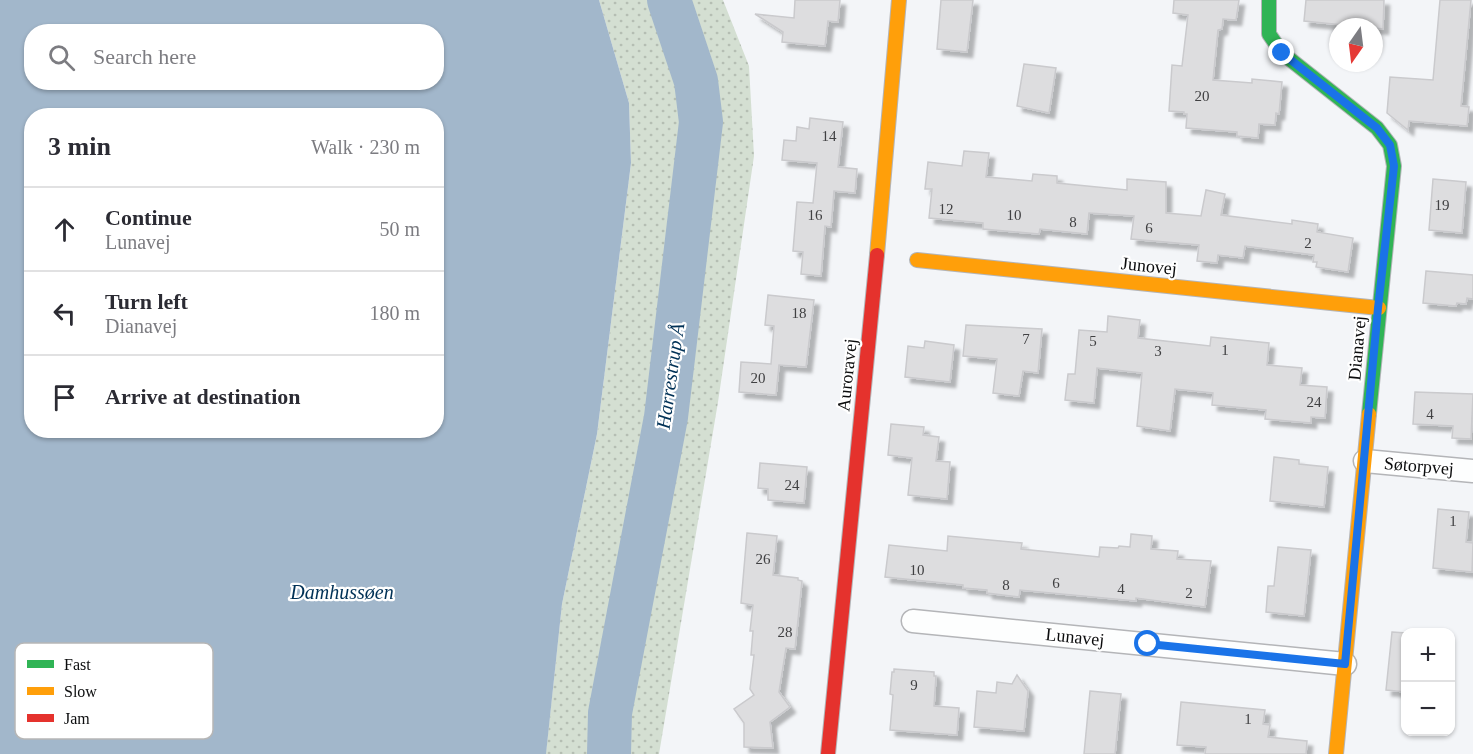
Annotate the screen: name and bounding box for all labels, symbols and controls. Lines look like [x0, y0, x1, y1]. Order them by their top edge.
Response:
north arrow [1329, 18, 1383, 72]
search box [24, 24, 444, 90]
route end [1268, 39, 1294, 65]
icon: search [45, 41, 78, 74]
text: Search here [93, 44, 196, 69]
house number: 20 [1195, 88, 1210, 104]
house number: 14 [822, 128, 837, 144]
text: 3 min [48, 132, 111, 161]
text: Walk · 230 m [311, 136, 420, 158]
house number: 19 [1435, 197, 1450, 213]
house number: 12 [939, 201, 954, 217]
text: Continue [105, 205, 192, 230]
house number: 16 [808, 207, 823, 223]
house number: 10 [1007, 207, 1022, 223]
icon: ahead [48, 213, 81, 246]
house number: 8 [1069, 214, 1077, 230]
text: 50 m [379, 218, 420, 240]
house number: 6 [1145, 220, 1153, 236]
text: Lunavej [105, 231, 171, 253]
house number: 2 [1304, 235, 1312, 251]
street label: Junovej [1120, 253, 1178, 279]
text: Turn left [105, 289, 188, 314]
icon: left [48, 297, 81, 330]
text: 180 m [369, 302, 420, 324]
house number: 18 [792, 305, 807, 321]
text: Dianavej [105, 315, 177, 337]
street label: Dianavej [1344, 315, 1370, 381]
water label: Harrestrup Å [652, 321, 689, 431]
house number: 7 [1022, 331, 1030, 347]
house number: 5 [1089, 333, 1097, 349]
street label: Auroravej [833, 338, 861, 412]
house number: 1 [1221, 342, 1229, 358]
house number: 3 [1154, 343, 1162, 359]
house number: 20 [751, 370, 766, 386]
icon: arrive [48, 381, 81, 414]
text: Arrive at destination [105, 384, 301, 409]
house number: 24 [1307, 394, 1322, 410]
house number: 4 [1426, 406, 1434, 422]
street label: Søtorpvej [1383, 453, 1455, 479]
house number: 24 [785, 477, 800, 493]
house number: 1 [1449, 513, 1457, 529]
house number: 26 [756, 551, 771, 567]
house number: 10 [910, 562, 925, 578]
house number: 6 [1052, 575, 1060, 591]
house number: 8 [1002, 577, 1010, 593]
water label: Damhussøen [289, 581, 394, 603]
house number: 4 [1117, 581, 1125, 597]
house number: 2 [1185, 585, 1193, 601]
house number: 28 [778, 624, 793, 640]
street label: Lunavej [1045, 624, 1105, 650]
map controls [1401, 628, 1455, 736]
button: + [1401, 628, 1455, 682]
route start [1134, 630, 1160, 656]
legend [15, 643, 213, 739]
text: Fast [64, 656, 91, 673]
house number: 9 [910, 677, 918, 693]
button: − [1401, 682, 1455, 736]
text: Slow [64, 683, 97, 700]
text: Jam [64, 710, 90, 727]
house number: 1 [1244, 711, 1252, 727]

